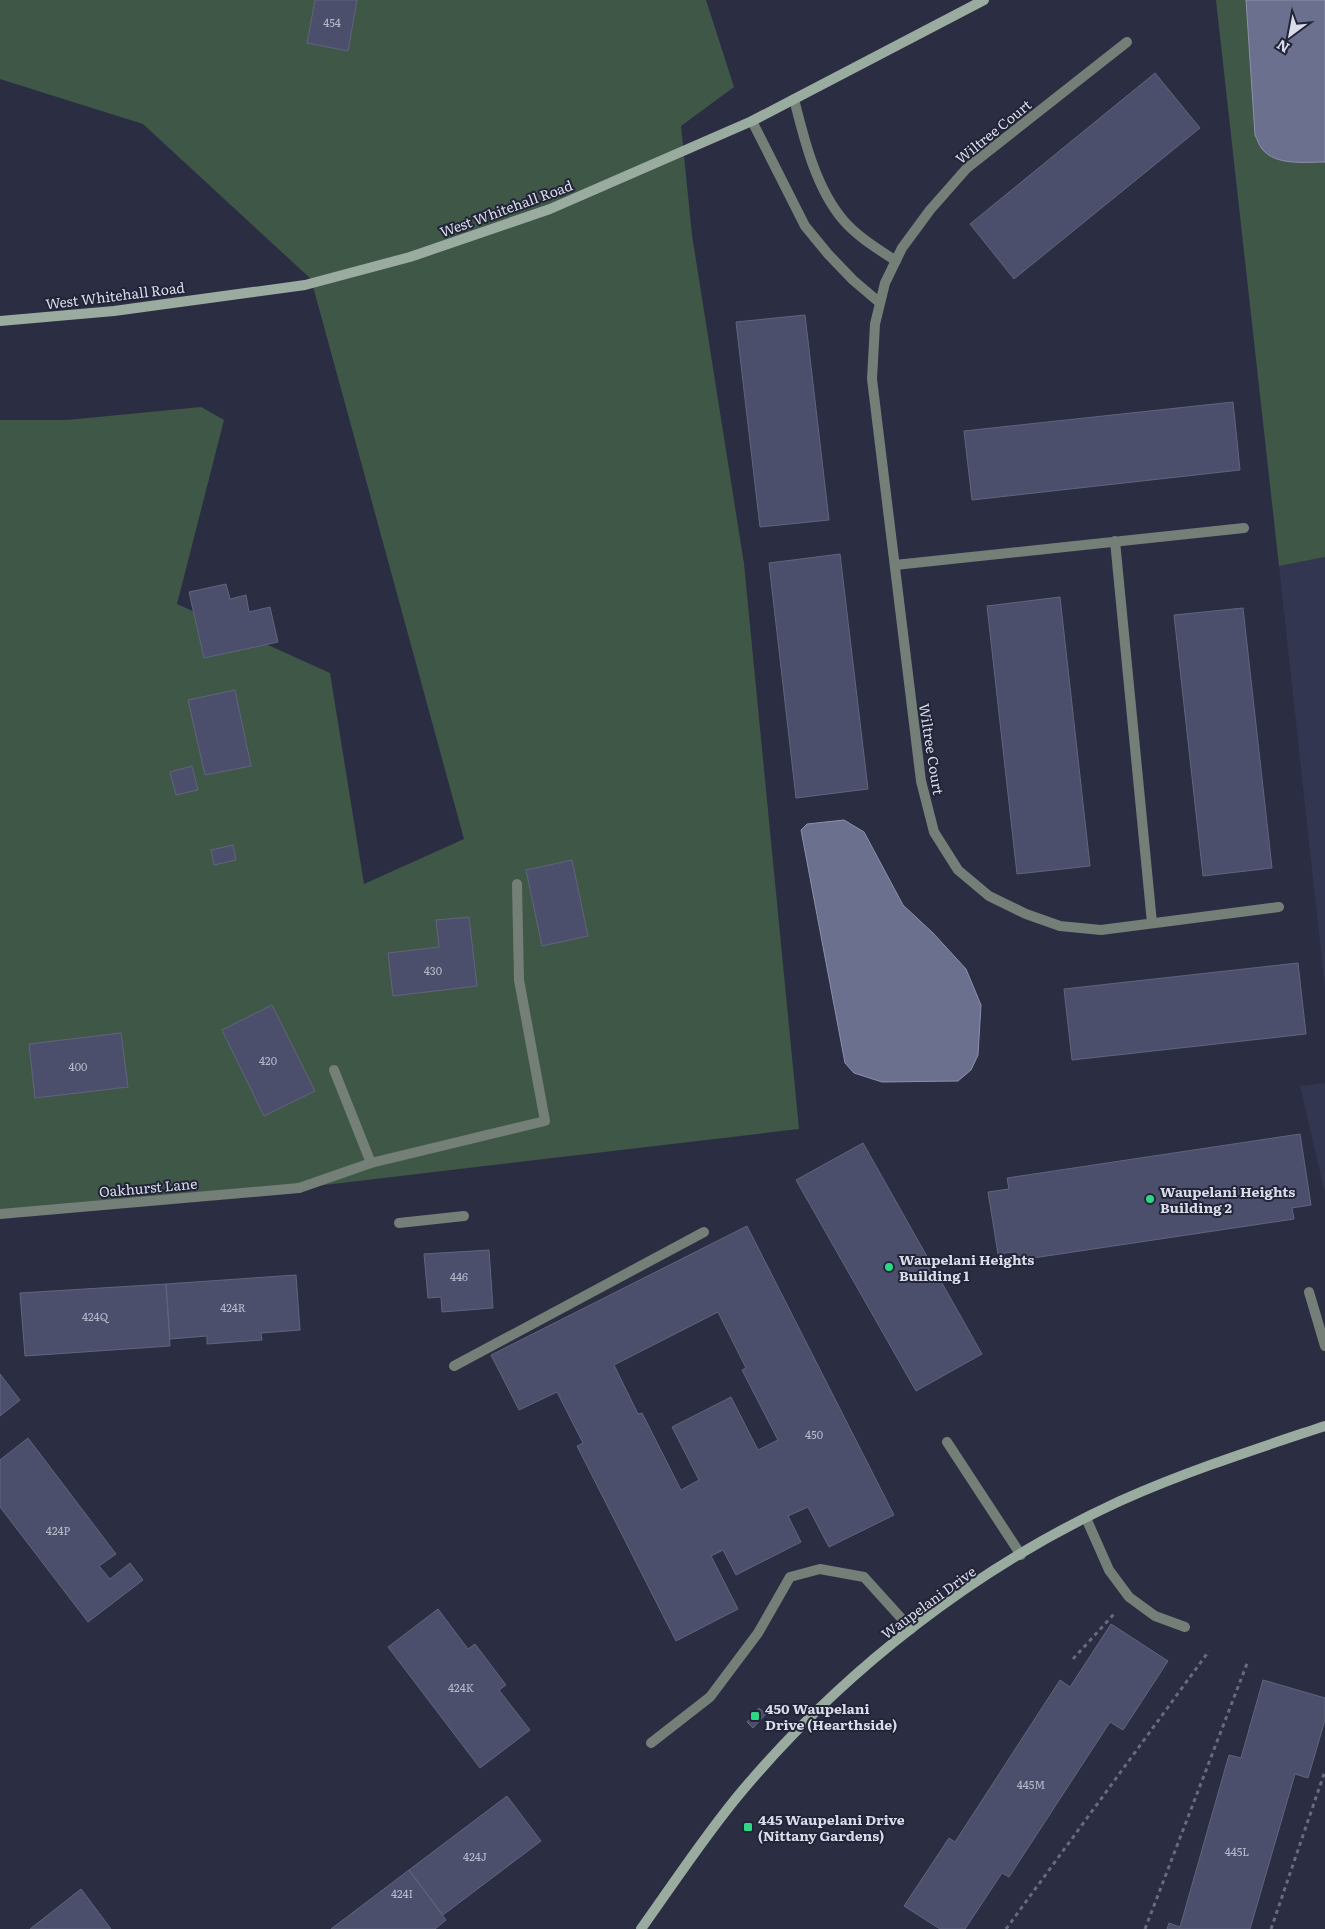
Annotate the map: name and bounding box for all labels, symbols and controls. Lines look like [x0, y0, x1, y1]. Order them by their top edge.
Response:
north arrow [1265, 10, 1315, 60]
house number: 454 [323, 14, 341, 30]
text: N [1272, 35, 1293, 58]
street label: Wiltree Court [951, 94, 1035, 168]
street label: West Whitehall Road [437, 174, 576, 241]
street label: West Whitehall Road [44, 276, 186, 313]
street label: Wiltree Court [915, 702, 949, 797]
house number: 430 [424, 962, 442, 978]
house number: 420 [259, 1052, 277, 1068]
house number: 400 [69, 1058, 87, 1074]
street label: Oakhurst Lane [98, 1173, 198, 1201]
place label: Waupelani Heights Building 2 [1160, 1181, 1295, 1217]
marker: Waupelani Heights Building 2 [1144, 1193, 1156, 1205]
place label: Waupelani Heights Building 1 [899, 1249, 1034, 1285]
marker: Waupelani Heights Building 1 [883, 1261, 895, 1273]
house number: 446 [450, 1268, 468, 1284]
house number: 424R [220, 1299, 246, 1315]
house number: 424Q [82, 1308, 110, 1324]
house number: 450 [805, 1426, 823, 1442]
house number: 424P [46, 1522, 71, 1538]
street label: Waupelani Drive [877, 1561, 979, 1643]
house number: 424K [448, 1679, 475, 1695]
place label: 450 Waupelani Drive (Hearthside) [765, 1698, 897, 1734]
marker: 450 Waupelani Drive (Hearthside) [749, 1710, 761, 1722]
house number: 445M [1017, 1776, 1045, 1792]
place label: 445 Waupelani Drive (Nittany Gardens) [758, 1809, 905, 1845]
marker: 445 Waupelani Drive (Nittany Gardens) [742, 1821, 754, 1833]
house number: 445L [1225, 1843, 1249, 1859]
house number: 424J [463, 1848, 487, 1864]
house number: 424I [391, 1885, 413, 1901]

